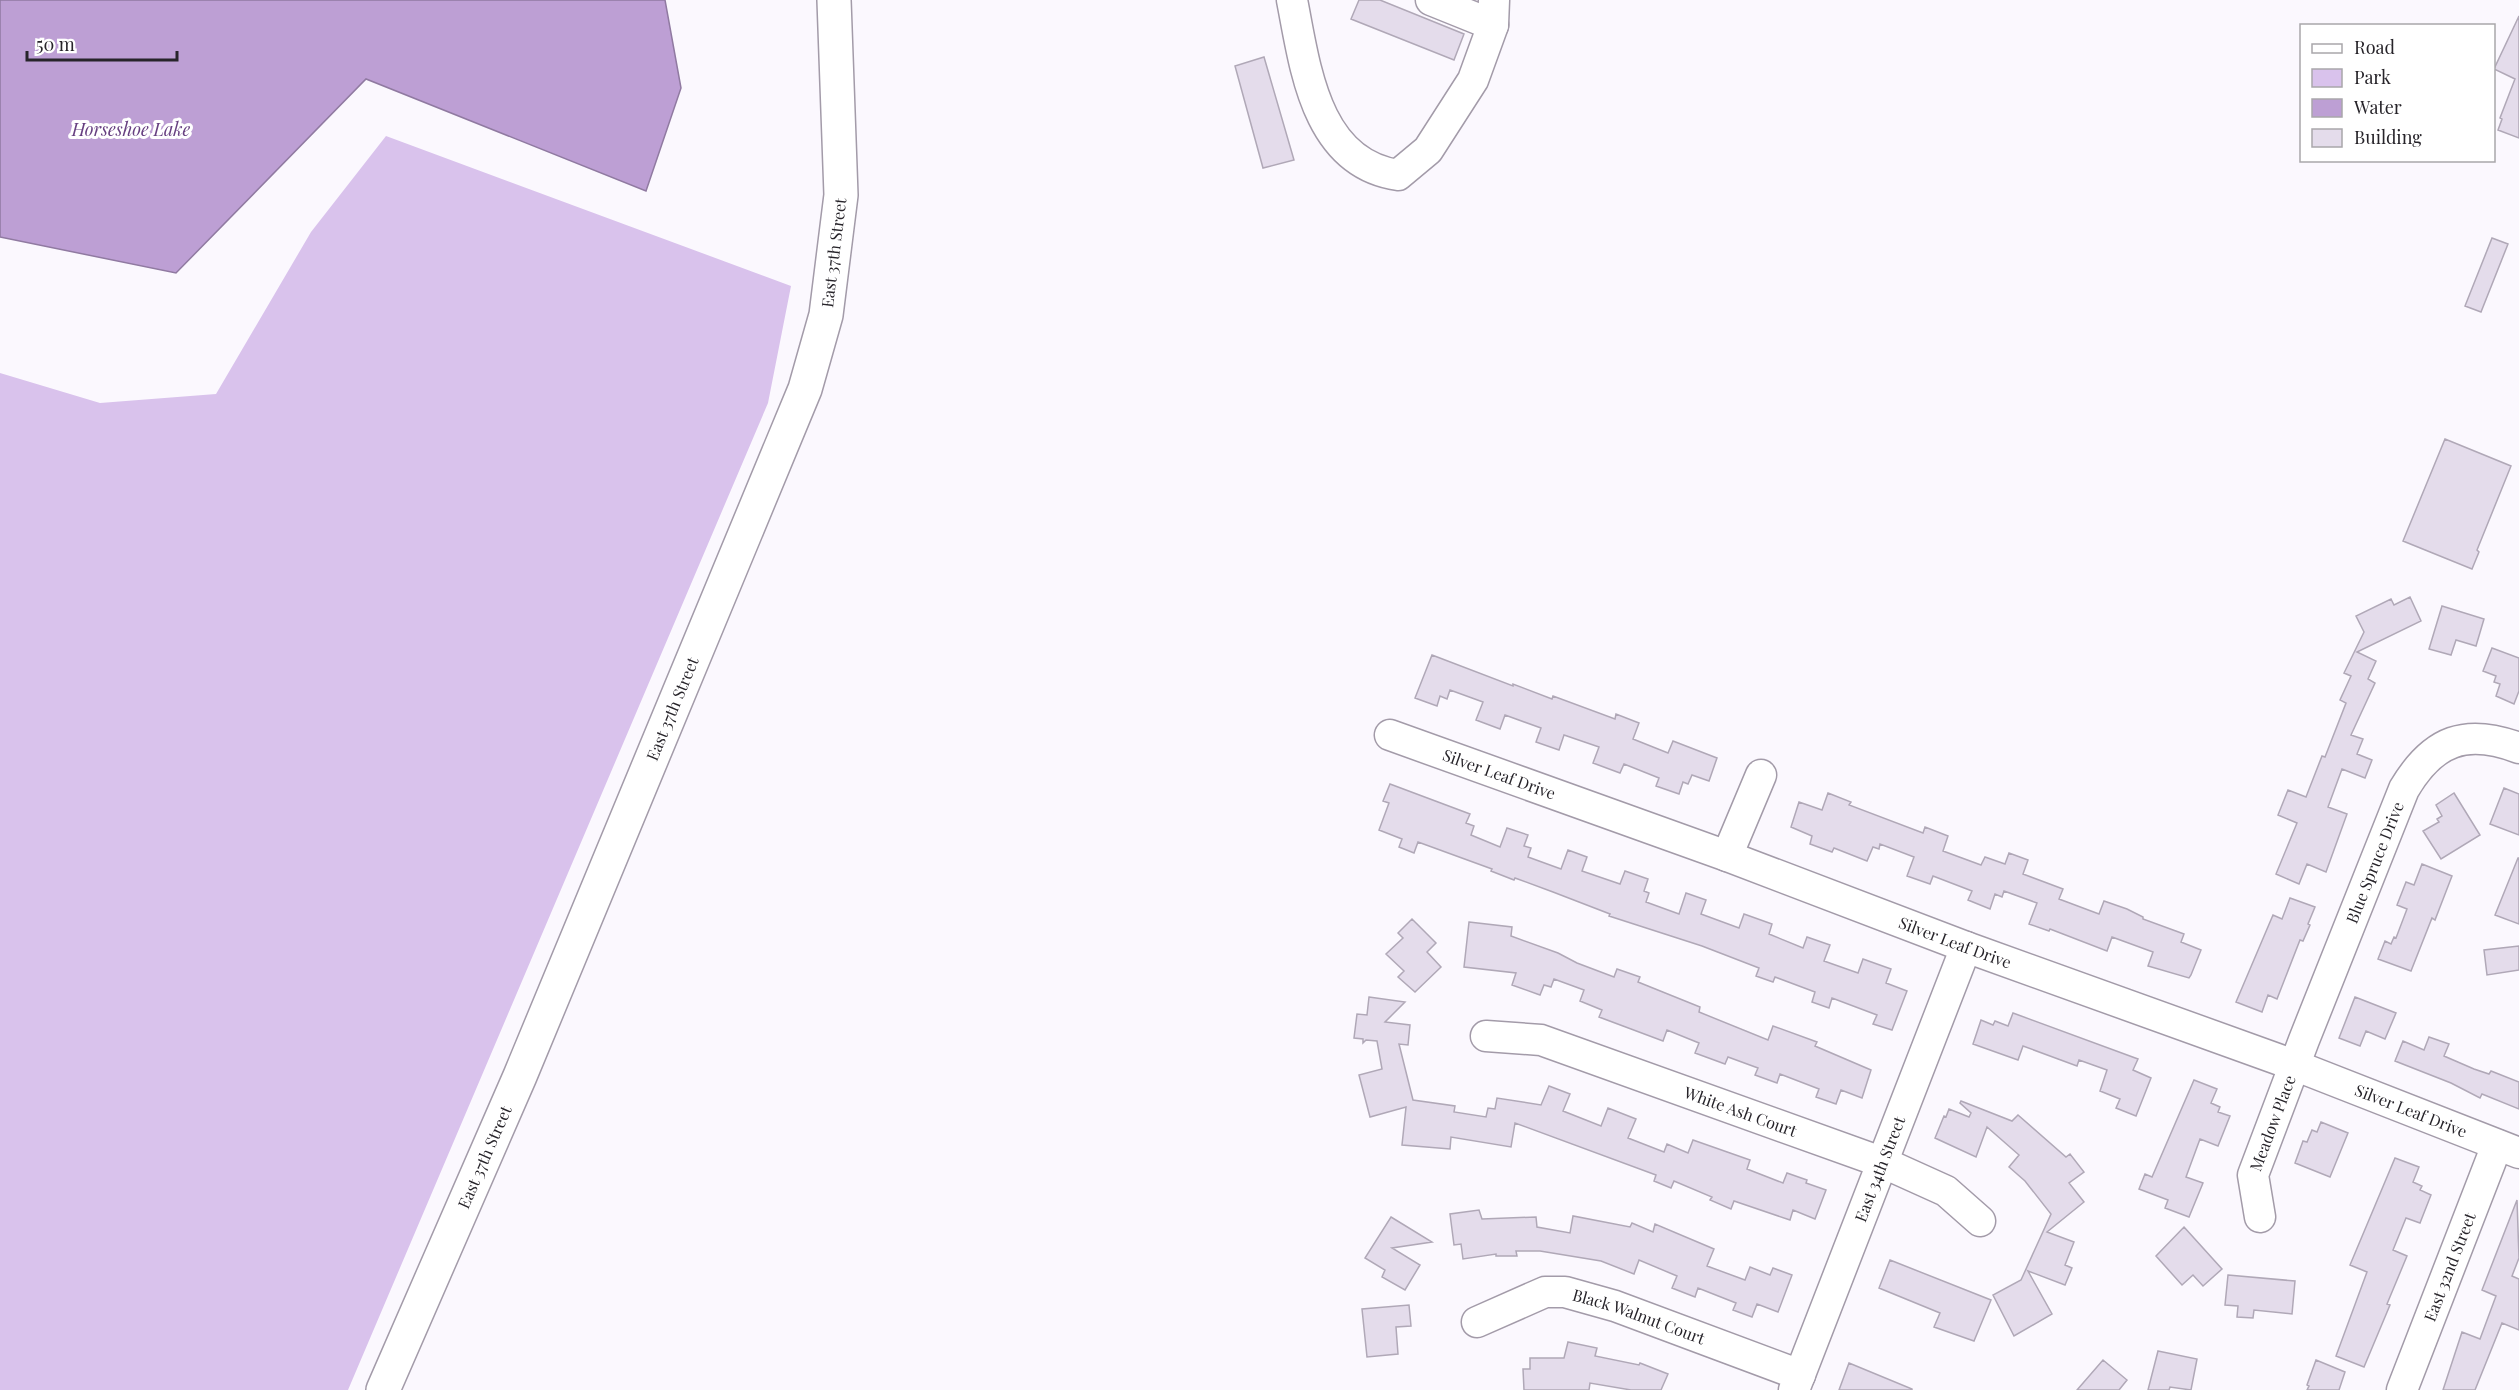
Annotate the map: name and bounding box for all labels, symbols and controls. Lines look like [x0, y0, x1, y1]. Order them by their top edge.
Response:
scale bar [27, 24, 177, 62]
legend [2300, 24, 2495, 162]
text: 50 m [36, 32, 75, 56]
text: Road [2354, 35, 2395, 59]
text: Park [2354, 65, 2391, 89]
text: Water [2353, 95, 2402, 119]
water label: Horseshoe Lake [71, 117, 191, 141]
text: Building [2354, 125, 2422, 149]
street label: East 37th Street [816, 196, 851, 309]
street label: East 37th Street [641, 654, 703, 764]
street label: Silver Leaf Drive [1440, 744, 1559, 804]
street label: Blue Spruce Drive [2341, 798, 2408, 926]
street label: Silver Leaf Drive [1896, 911, 2014, 972]
street label: Meadow Place [2244, 1072, 2300, 1174]
street label: Silver Leaf Drive [2352, 1079, 2470, 1142]
street label: White Ash Court [1680, 1081, 1800, 1141]
street label: East 37th Street [452, 1102, 516, 1212]
street label: East 34th Street [1849, 1113, 1909, 1225]
street label: East 32nd Street [2419, 1209, 2480, 1324]
street label: Black Walnut Court [1570, 1284, 1708, 1349]

